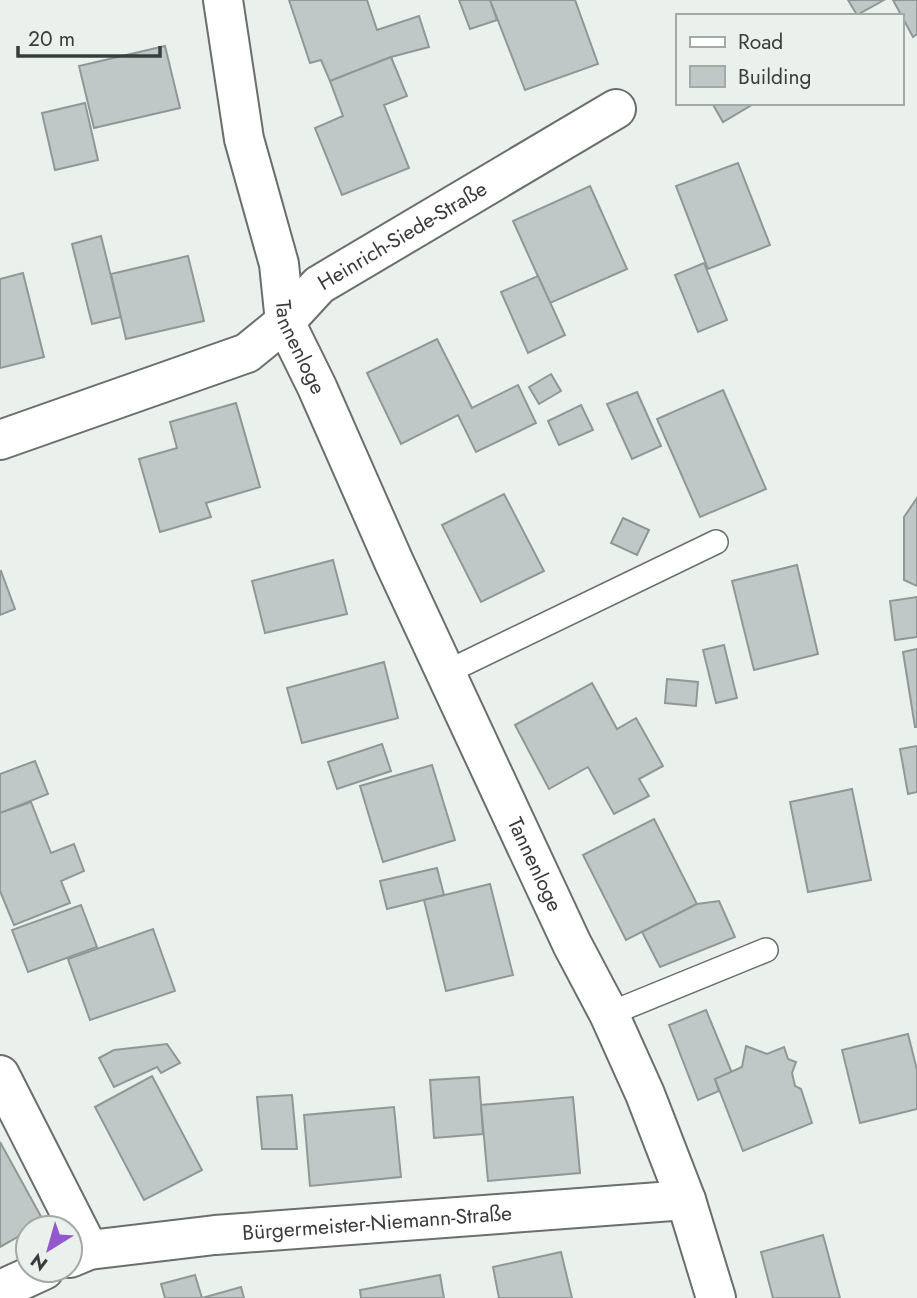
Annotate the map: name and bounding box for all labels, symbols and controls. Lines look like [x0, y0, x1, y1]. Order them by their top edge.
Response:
scale bar [18, 14, 159, 58]
legend [676, 14, 903, 105]
text: 20 m [28, 24, 75, 54]
text: Road [738, 27, 783, 57]
text: Building [738, 62, 811, 92]
street label: Heinrich-Siede-Straße [312, 174, 493, 298]
street label: Tannenloge [268, 298, 333, 399]
street label: Tannenloge [500, 812, 570, 917]
street label: Bürgermeister-Niemann-Straße [241, 1198, 513, 1248]
north arrow [14, 1214, 84, 1284]
text: N [25, 1247, 53, 1278]

